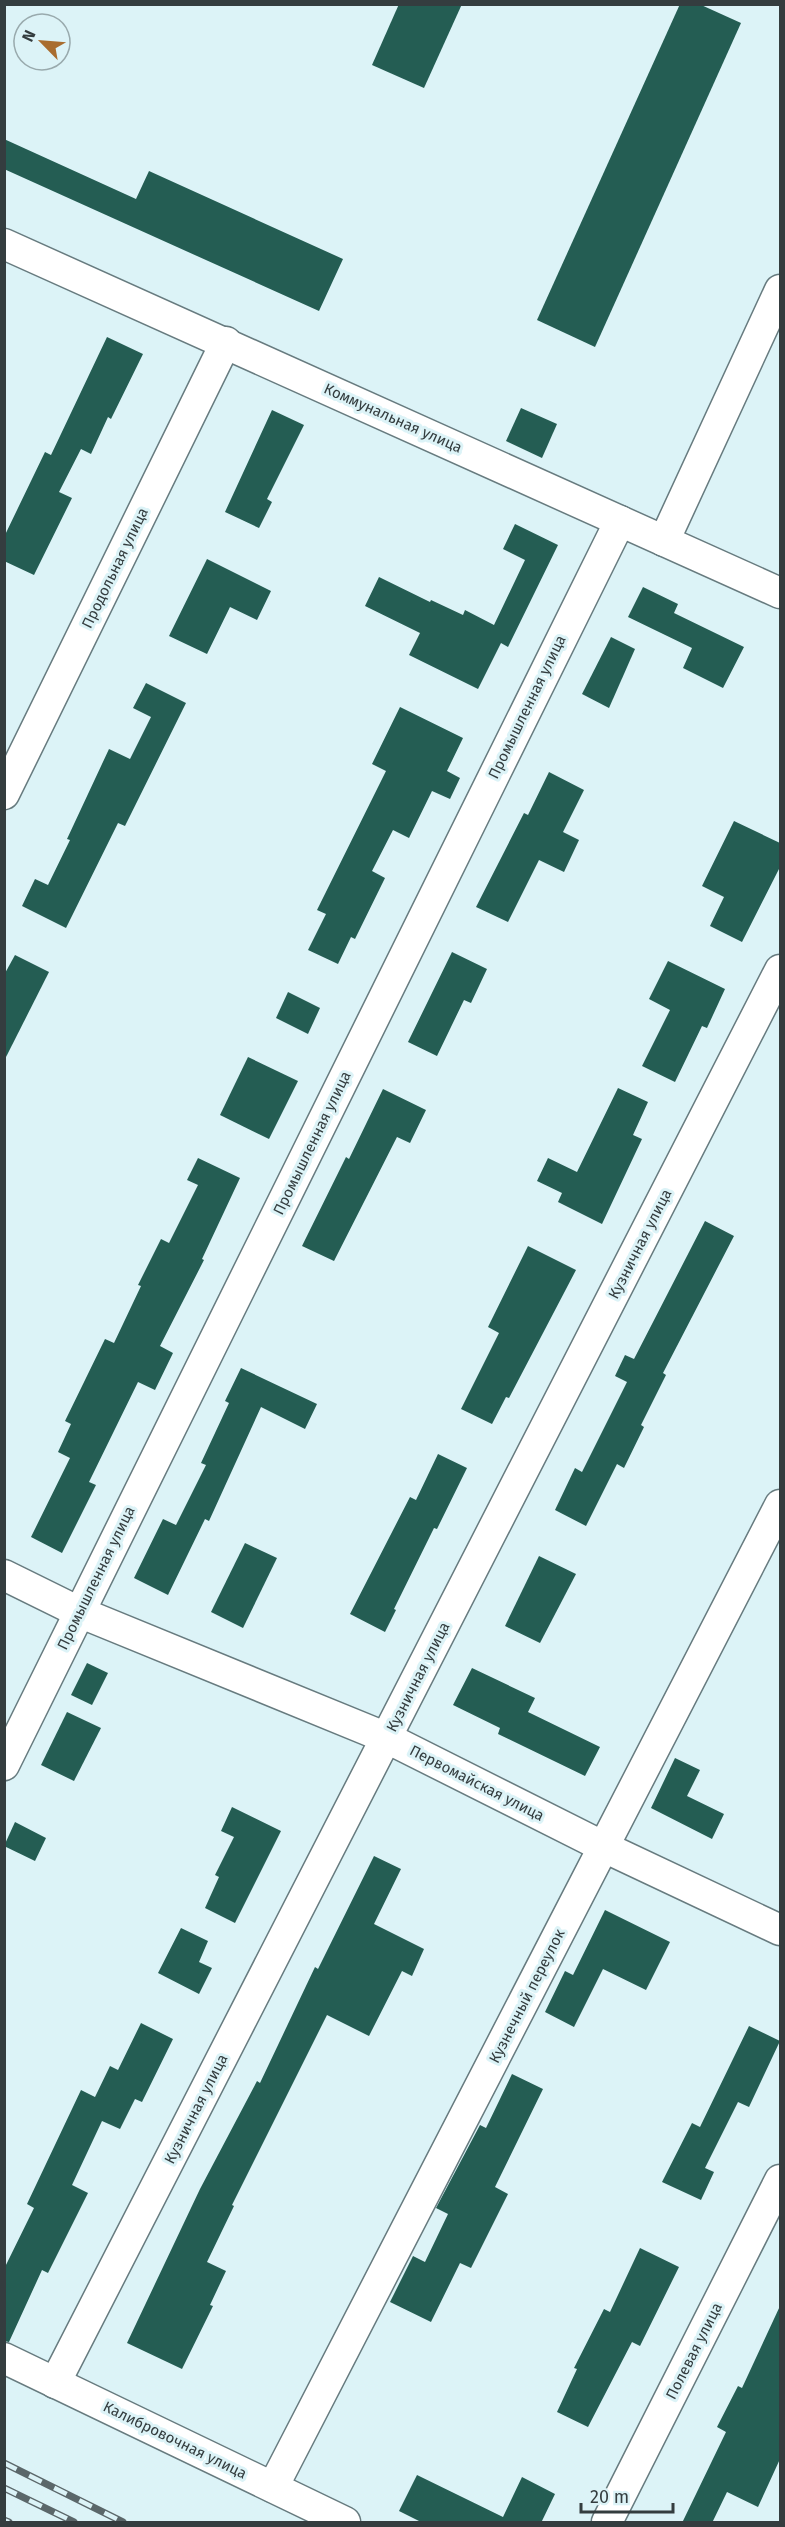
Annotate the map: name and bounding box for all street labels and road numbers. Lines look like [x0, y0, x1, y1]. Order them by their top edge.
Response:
street label: Коммунальная улица [321, 379, 465, 457]
street label: Продольная улица [78, 505, 152, 631]
street label: Промышленная улица [484, 632, 570, 782]
street label: Промышленная улица [269, 1068, 355, 1218]
street label: Кузничная улица [605, 1186, 675, 1302]
street label: Промышленная улица [53, 1503, 139, 1653]
street label: Кузничная улица [383, 1619, 453, 1735]
street label: Первомайская улица [407, 1741, 547, 1825]
street label: Кузнечный переулок [485, 1926, 569, 2066]
street label: Кузничная улица [161, 2051, 231, 2167]
street label: Полевая улица [662, 2300, 726, 2402]
street label: Калибровочная улица [100, 2397, 250, 2483]

